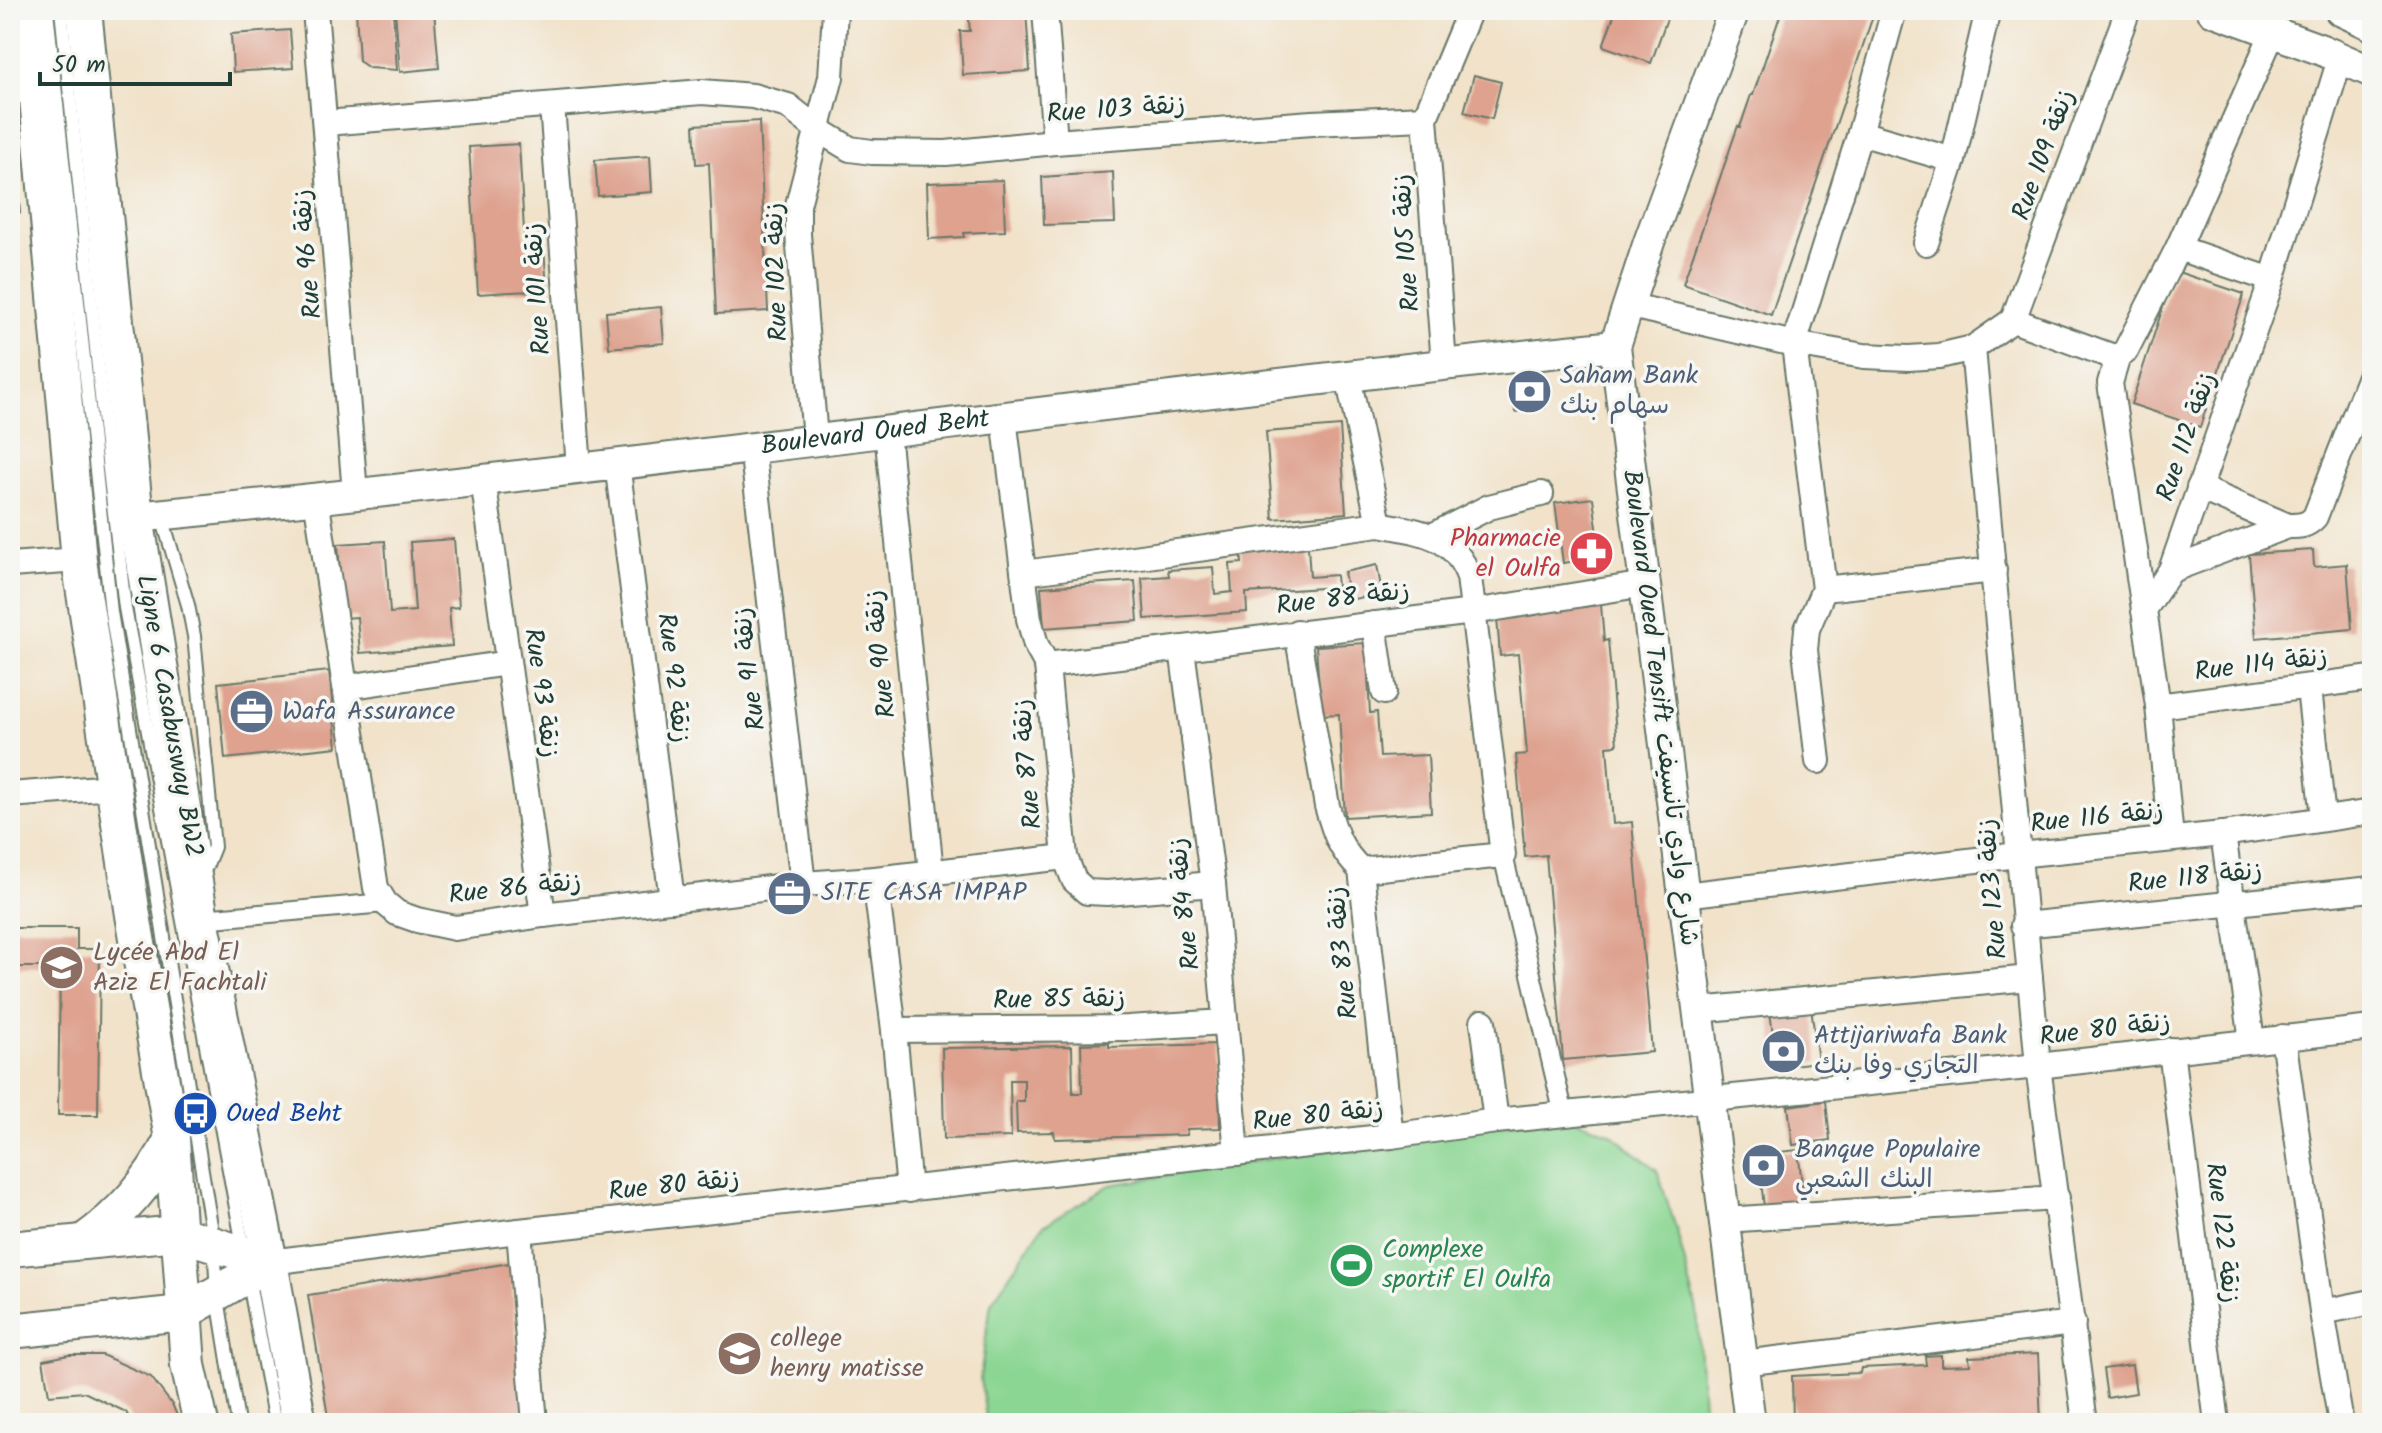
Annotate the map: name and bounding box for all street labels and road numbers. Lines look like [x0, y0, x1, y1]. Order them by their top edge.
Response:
street label: Rue 103 زنقة [1045, 84, 1187, 136]
street label: Rue 109 زنقة [2001, 84, 2087, 226]
street label: Rue 105 زنقة [1381, 173, 1433, 313]
street label: Rue 96 زنقة [281, 187, 335, 321]
street label: Rue 102 زنقة [754, 202, 800, 342]
street label: Rue 101 زنقة [512, 222, 564, 356]
street label: Rue 112 زنقة [2145, 367, 2229, 507]
street label: Boulevard Oued Beht [759, 398, 993, 468]
street label: Boulevard Oued Tensift شارع وادي تانسيفت [1610, 467, 1710, 949]
street label: Rue 88 زنقة [1274, 570, 1412, 628]
street label: Ligne 6 Casabusway BW2 [123, 571, 215, 861]
street label: Rue 90 زنقة [853, 588, 909, 720]
street label: Rue 91 زنقة [722, 605, 778, 733]
street label: Rue 92 زنقة [644, 611, 702, 745]
street label: Rue 93 زنقة [511, 626, 571, 760]
street label: Rue 114 زنقة [2192, 636, 2330, 694]
street label: Rue 87 زنقة [1001, 697, 1055, 831]
street label: Rue 116 زنقة [2028, 790, 2166, 846]
street label: Rue 123 زنقة [1966, 817, 2020, 961]
street label: Rue 84 زنقة [1157, 836, 1213, 972]
street label: Rue 118 زنقة [2126, 850, 2264, 906]
street label: Rue 86 زنقة [447, 861, 583, 917]
street label: Rue 83 زنقة [1315, 884, 1371, 1022]
street label: Rue 85 زنقة [992, 978, 1126, 1022]
street label: Rue 80 زنقة [2037, 1001, 2173, 1059]
street label: Rue 80 زنقة [1250, 1088, 1386, 1144]
street label: Rue 80 زنقة [606, 1158, 742, 1214]
street label: Rue 122 زنقة [2193, 1160, 2251, 1306]

